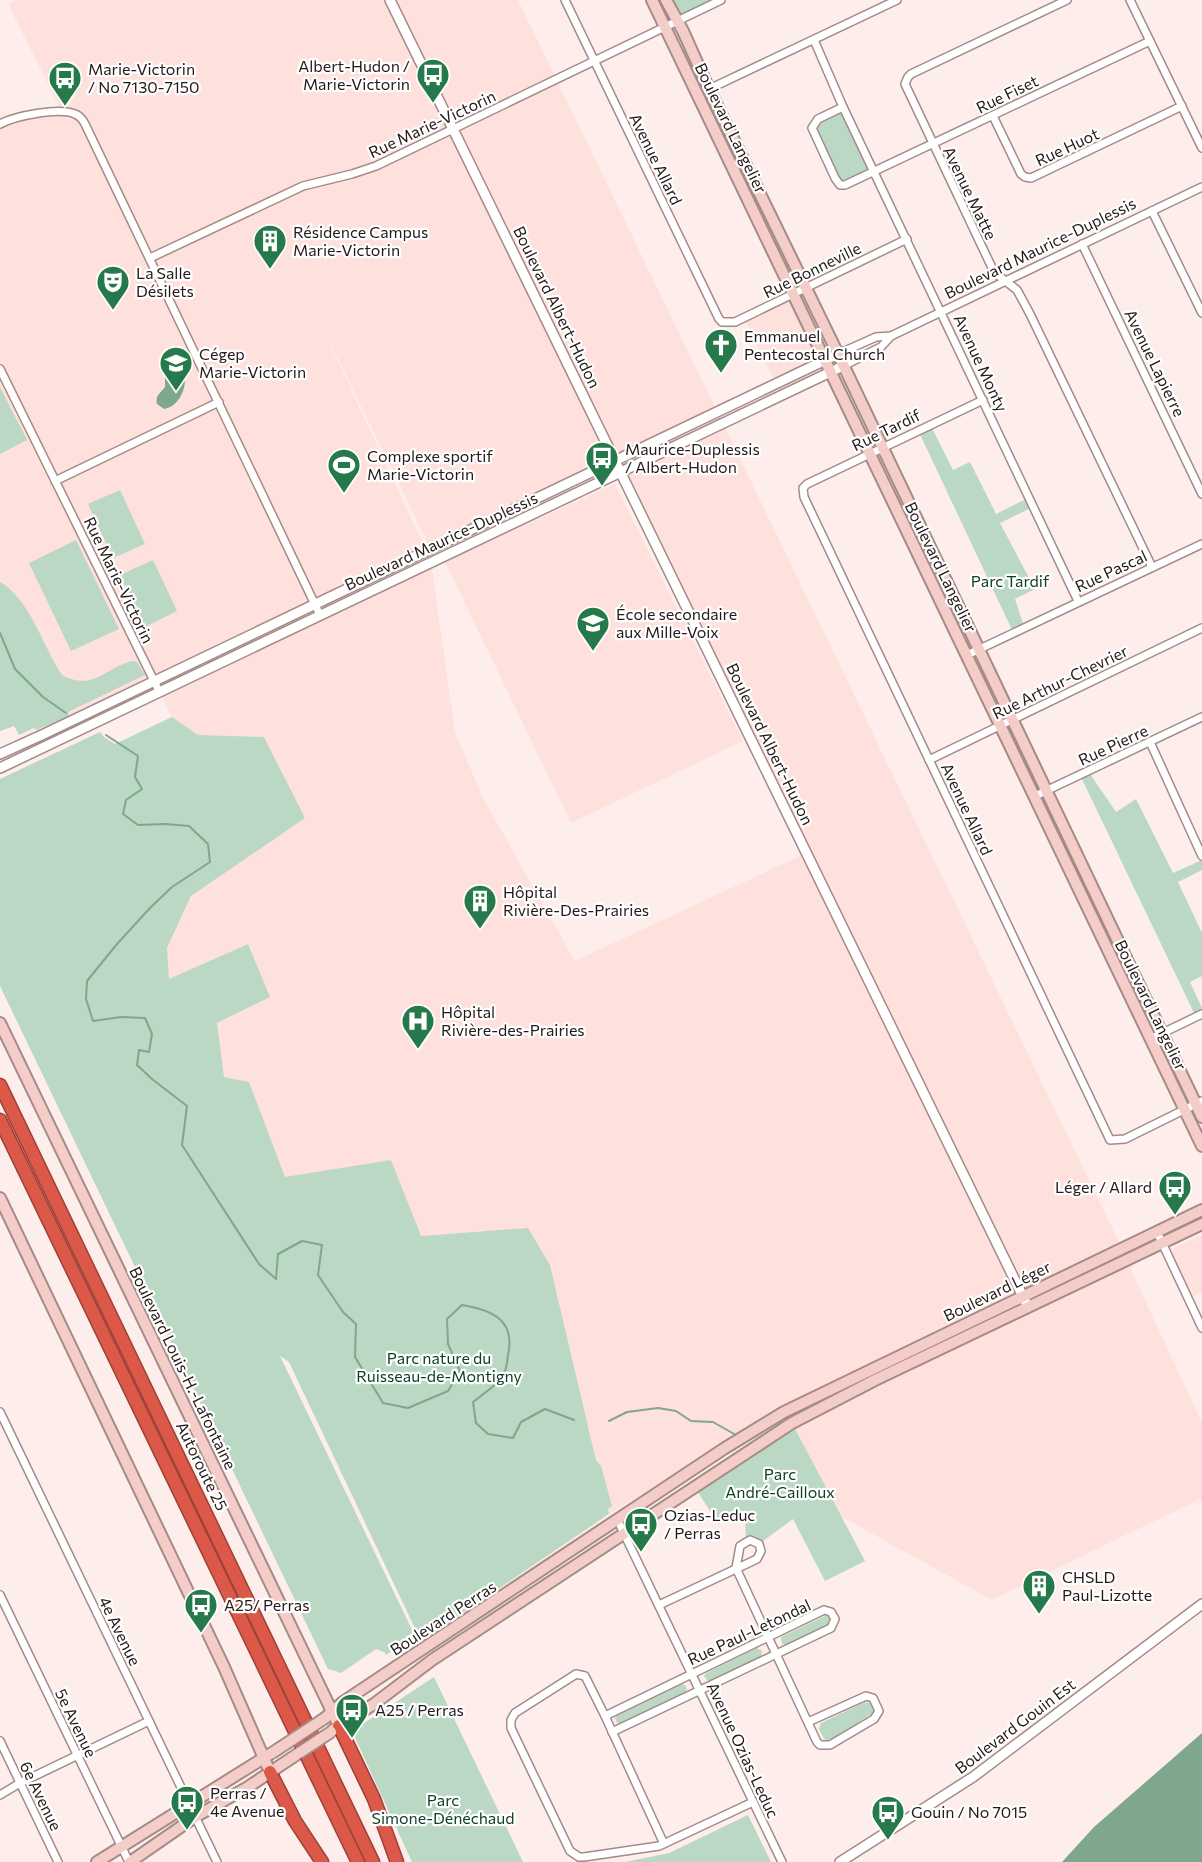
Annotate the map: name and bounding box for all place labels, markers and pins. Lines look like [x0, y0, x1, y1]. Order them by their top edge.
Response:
place label: Albert-Hudon / Marie-Victorin [298, 56, 410, 93]
bus stop icon: Albert-Hudon / Marie-Victorin [415, 57, 451, 104]
place label: Marie-Victorin / No 7130-7150 [88, 59, 199, 96]
bus stop icon: Marie-Victorin / No 7130-7150 [47, 60, 83, 107]
place label: Résidence Campus Marie-Victorin [293, 222, 428, 259]
building icon: Résidence Campus Marie-Victorin [252, 223, 288, 270]
place label: La Salle Désilets [136, 263, 194, 300]
theatre icon: La Salle Désilets [95, 264, 131, 311]
place label: Emmanuel Pentecostal Church [744, 326, 885, 363]
church icon: Emmanuel Pentecostal Church [703, 327, 739, 374]
place label: Cégep Marie-Victorin [199, 344, 306, 381]
school or university icon: Cégep Marie-Victorin [158, 345, 194, 392]
place label: Maurice-Duplessis / Albert-Hudon [625, 439, 760, 476]
bus stop icon: Maurice-Duplessis / Albert-Hudon [584, 440, 620, 487]
place label: Complexe sportif Marie-Victorin [367, 446, 493, 483]
sports icon: Complexe sportif Marie-Victorin [326, 447, 362, 494]
place label: École secondaire aux Mille-Voix [616, 604, 737, 641]
school or university icon: École secondaire aux Mille-Voix [575, 605, 611, 652]
place label: Hôpital Rivière-Des-Prairies [503, 882, 649, 919]
building icon: Hôpital Rivière-Des-Prairies [462, 883, 498, 930]
place label: Hôpital Rivière-des-Prairies [441, 1002, 585, 1039]
hospital icon: Hôpital Rivière-des-Prairies [400, 1003, 436, 1050]
bus stop icon: Léger / Allard [1157, 1169, 1193, 1216]
place label: Léger / Allard [1055, 1177, 1152, 1196]
place label: Ozias-Leduc / Perras [664, 1505, 755, 1542]
bus stop icon: Ozias-Leduc / Perras [623, 1506, 659, 1553]
place label: CHSLD Paul-Lizotte [1062, 1567, 1152, 1604]
building icon: CHSLD Paul-Lizotte [1021, 1568, 1057, 1615]
bus stop icon: A25/ Perras [183, 1587, 219, 1634]
place label: A25/ Perras [224, 1595, 309, 1614]
bus stop icon: A25 / Perras [334, 1692, 370, 1739]
place label: A25 / Perras [375, 1700, 464, 1719]
place label: Perras / 4e Avenue [210, 1783, 284, 1820]
bus stop icon: Perras / 4e Avenue [169, 1784, 205, 1831]
bus stop icon: Gouin / No 7015 [870, 1794, 906, 1841]
place label: Gouin / No 7015 [911, 1802, 1027, 1821]

